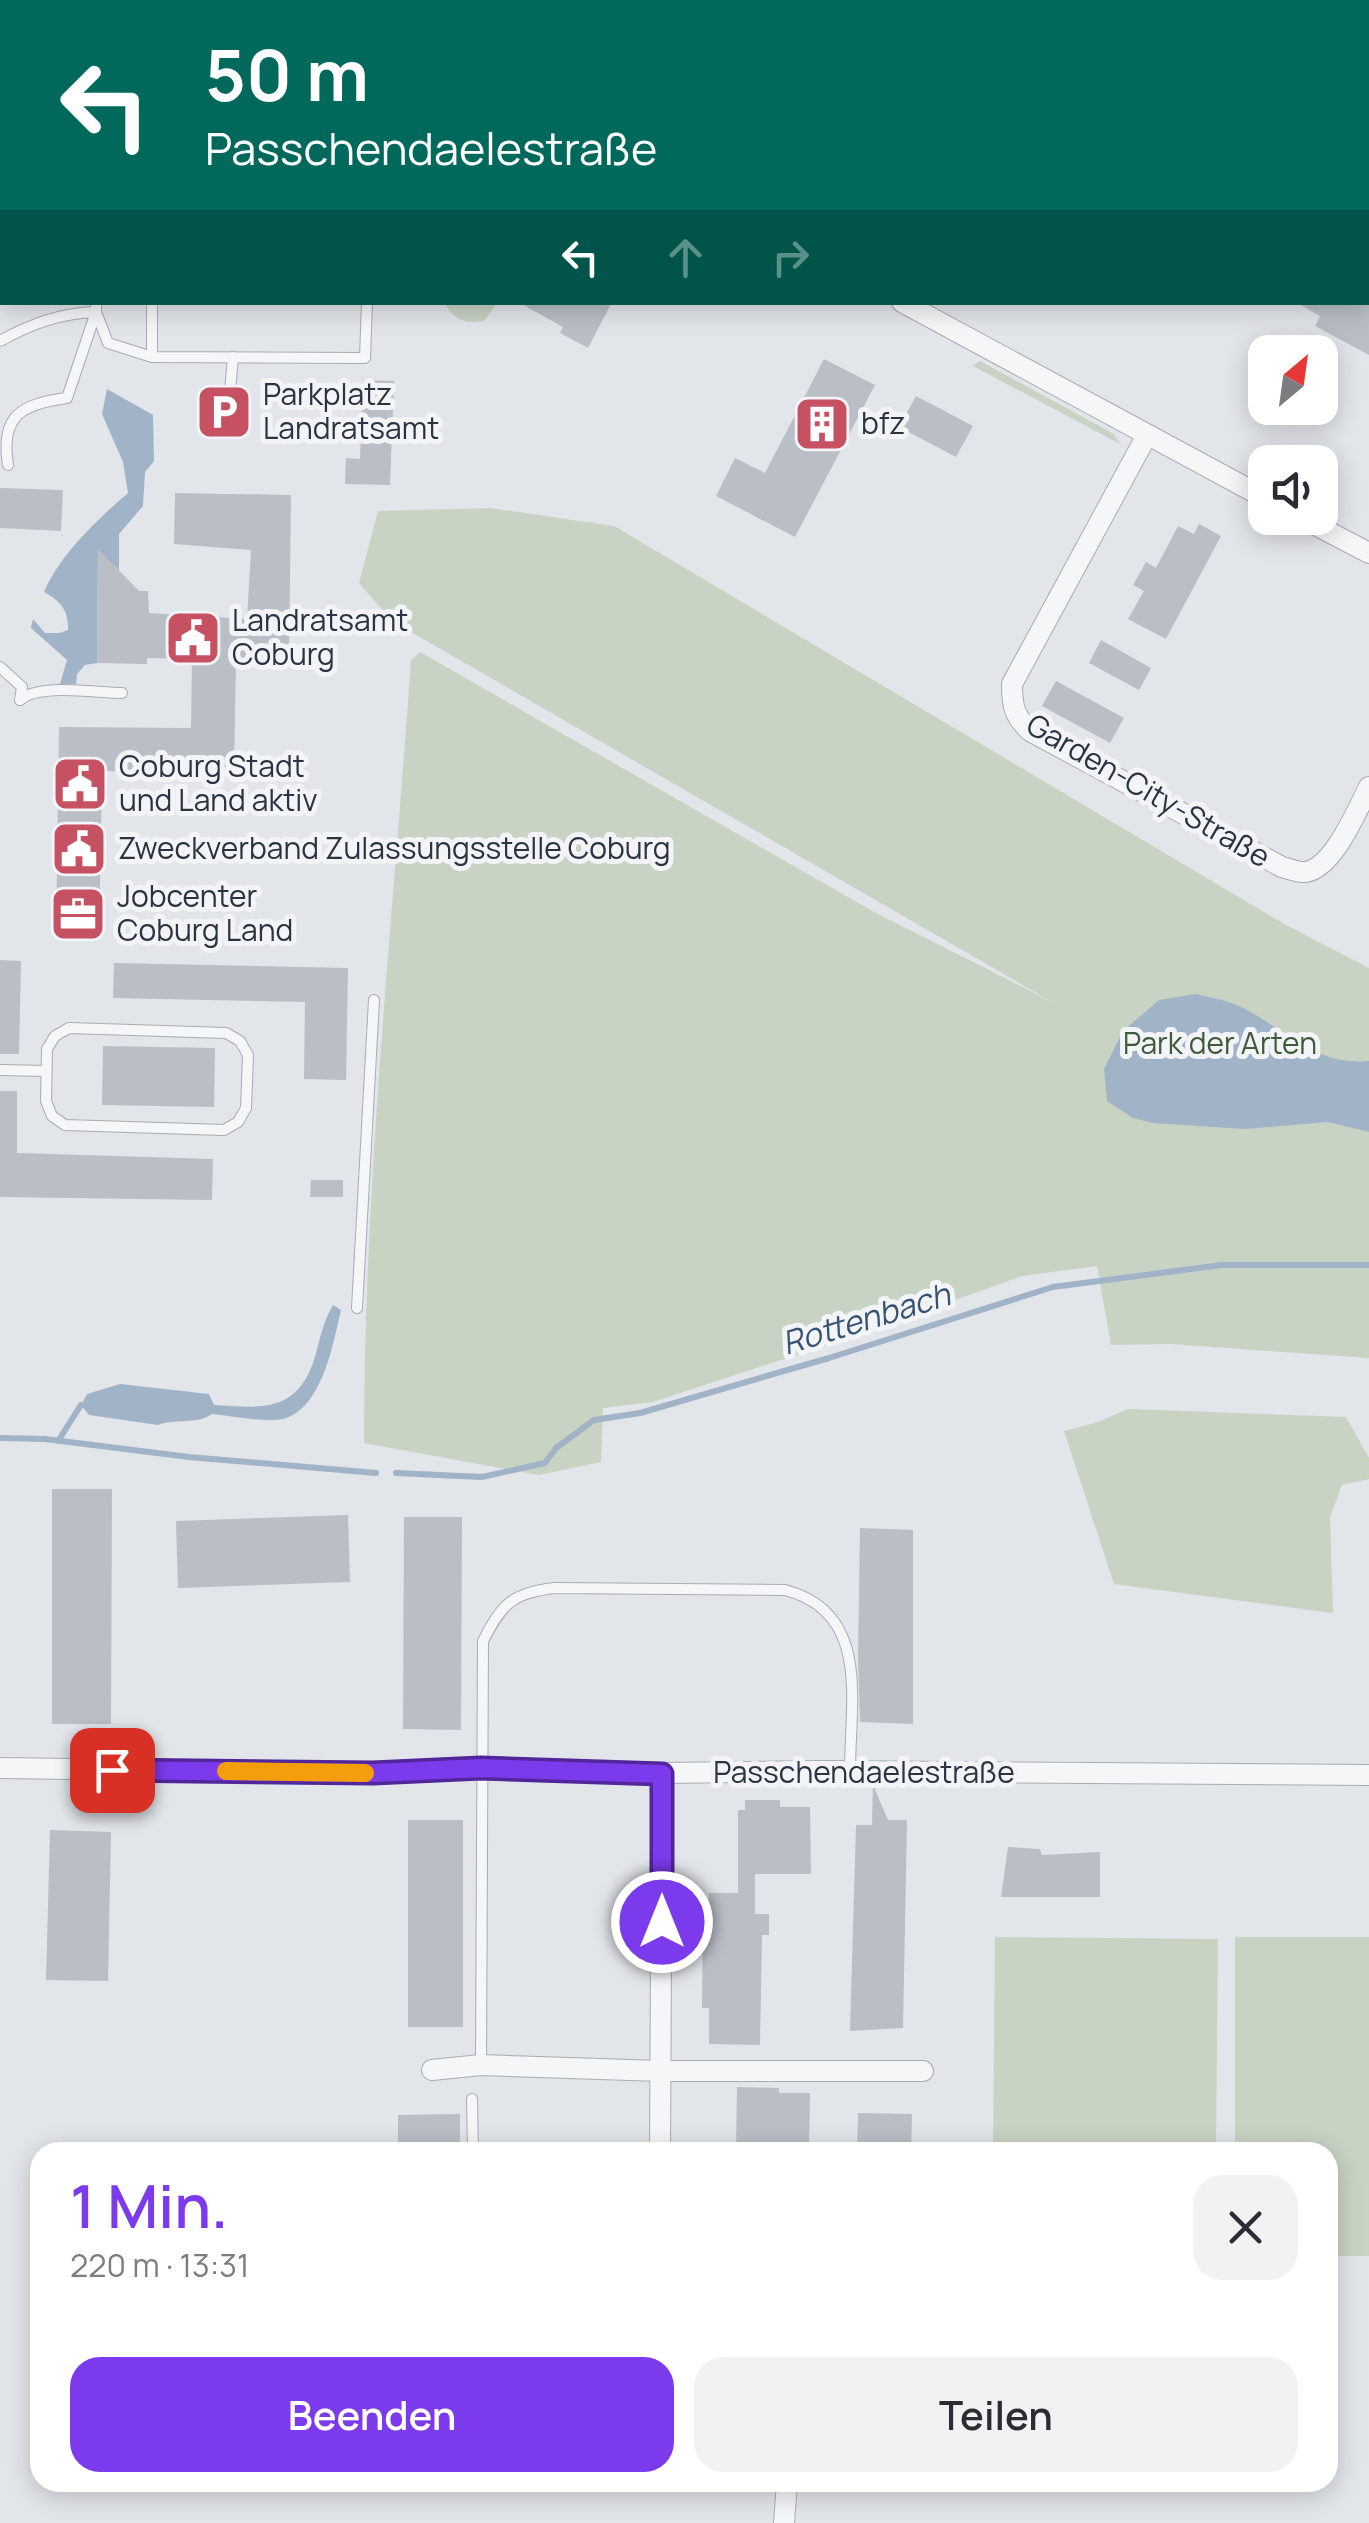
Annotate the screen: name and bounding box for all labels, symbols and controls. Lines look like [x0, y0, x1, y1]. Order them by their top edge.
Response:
text: 50 m [205, 26, 369, 122]
icon: left [40, 40, 170, 170]
text: Passchendaelestraße [205, 117, 657, 179]
icon: left [553, 230, 608, 285]
icon: ahead [658, 230, 713, 285]
icon: right [763, 230, 818, 285]
north arrow [1248, 335, 1338, 425]
map controls [1248, 335, 1338, 535]
place label: Parkplatz Landratsamt [263, 373, 439, 448]
parking icon: Parkplatz Landratsamt [194, 382, 254, 442]
building icon: bfz [792, 394, 852, 454]
place label: bfz [861, 402, 905, 443]
button: sound [1248, 445, 1338, 535]
place label: Landratsamt Coburg [232, 599, 408, 674]
public building icon: Landratsamt Coburg [163, 608, 223, 668]
street label: Garden-City-Straße [1019, 703, 1278, 876]
place label: Coburg Stadt und Land aktiv [119, 745, 318, 820]
public building icon: Coburg Stadt und Land aktiv [50, 754, 110, 814]
public building icon: Zweckverband Zulassungsstelle Coburg [49, 819, 109, 879]
place label: Zweckverband Zulassungsstelle Coburg [118, 827, 671, 868]
place label: Jobcenter Coburg Land [117, 875, 293, 950]
office icon: Jobcenter Coburg Land [48, 884, 108, 944]
park label: Park der Arten [1123, 1022, 1317, 1063]
water label: Rottenbach [776, 1271, 956, 1364]
pin [70, 1728, 155, 1813]
icon: arrive [85, 1743, 140, 1798]
street label: Passchendaelestraße [713, 1751, 1015, 1792]
position arrow [610, 1870, 714, 1974]
text: 1 Min. [70, 2164, 228, 2246]
button: close [1193, 2175, 1298, 2280]
text: 220 m · 13:31 [70, 2243, 250, 2287]
button: Beenden [70, 2357, 674, 2472]
button: Teilen [694, 2357, 1298, 2472]

